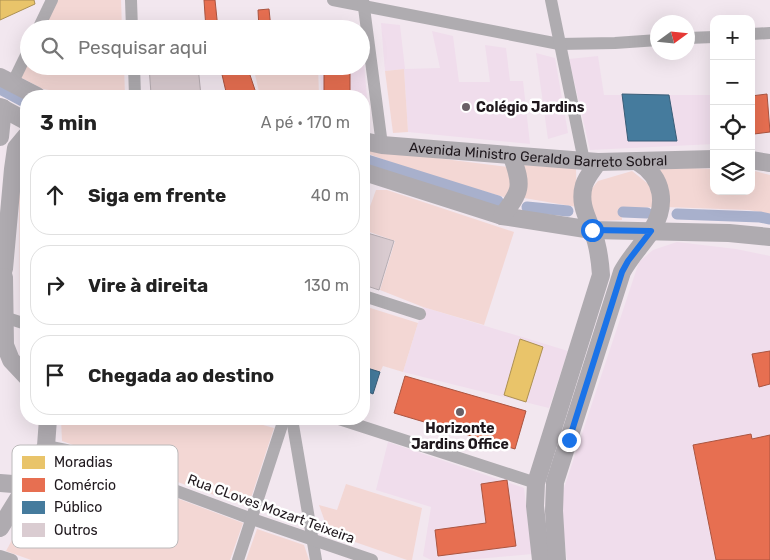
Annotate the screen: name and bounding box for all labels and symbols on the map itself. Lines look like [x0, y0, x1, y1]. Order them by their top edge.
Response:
north arrow [650, 15, 695, 60]
place label: Colégio Jardins [476, 99, 585, 116]
marker: Colégio Jardins [460, 101, 472, 113]
street label: Avenida Ministro Geraldo Barreto Sobral [408, 139, 667, 171]
route start [581, 219, 604, 242]
marker: Horizonte Jardins Office [454, 406, 466, 418]
place label: Horizonte Jardins Office [411, 420, 509, 453]
route end [558, 429, 581, 452]
legend [12, 445, 178, 548]
text: Moradias [54, 454, 113, 471]
street label: Rua CLoves Mozart Teixeira [185, 471, 357, 547]
text: Comércio [54, 477, 116, 494]
text: Público [54, 499, 102, 516]
text: Outros [54, 522, 98, 539]

